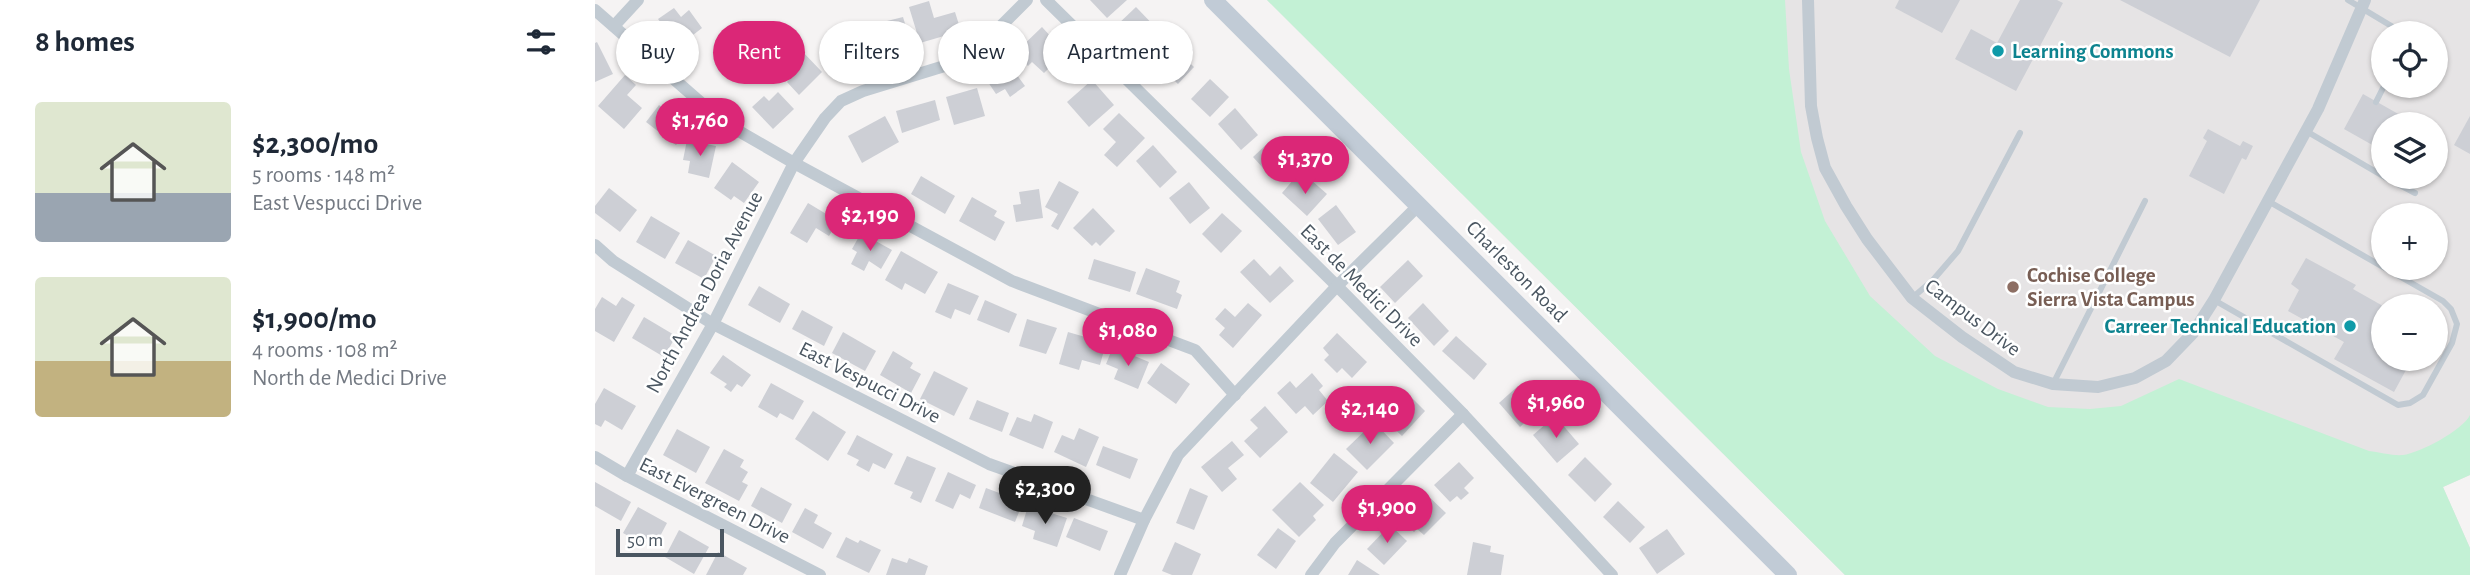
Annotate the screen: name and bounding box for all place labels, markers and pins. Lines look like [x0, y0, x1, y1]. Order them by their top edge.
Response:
place label: Learning Commons [2012, 41, 2173, 62]
marker: Learning Commons [1990, 43, 2006, 59]
pin: $1,760 [643, 99, 757, 158]
pin: $1,370 [1248, 136, 1362, 196]
pin: $2,190 [813, 194, 927, 253]
place label: Cochise College Sierra Vista Campus [2027, 265, 2194, 310]
marker: Cochise College Sierra Vista Campus [2005, 279, 2021, 295]
pin: $1,080 [1071, 308, 1185, 368]
place label: Carreer Technical Education [2105, 316, 2336, 337]
marker: Carreer Technical Education [2342, 318, 2358, 334]
pin: $1,960 [1499, 380, 1613, 440]
pin: $2,140 [1313, 386, 1427, 446]
pin: $2,300 [988, 466, 1102, 526]
pin: $1,900 [1330, 486, 1444, 545]

